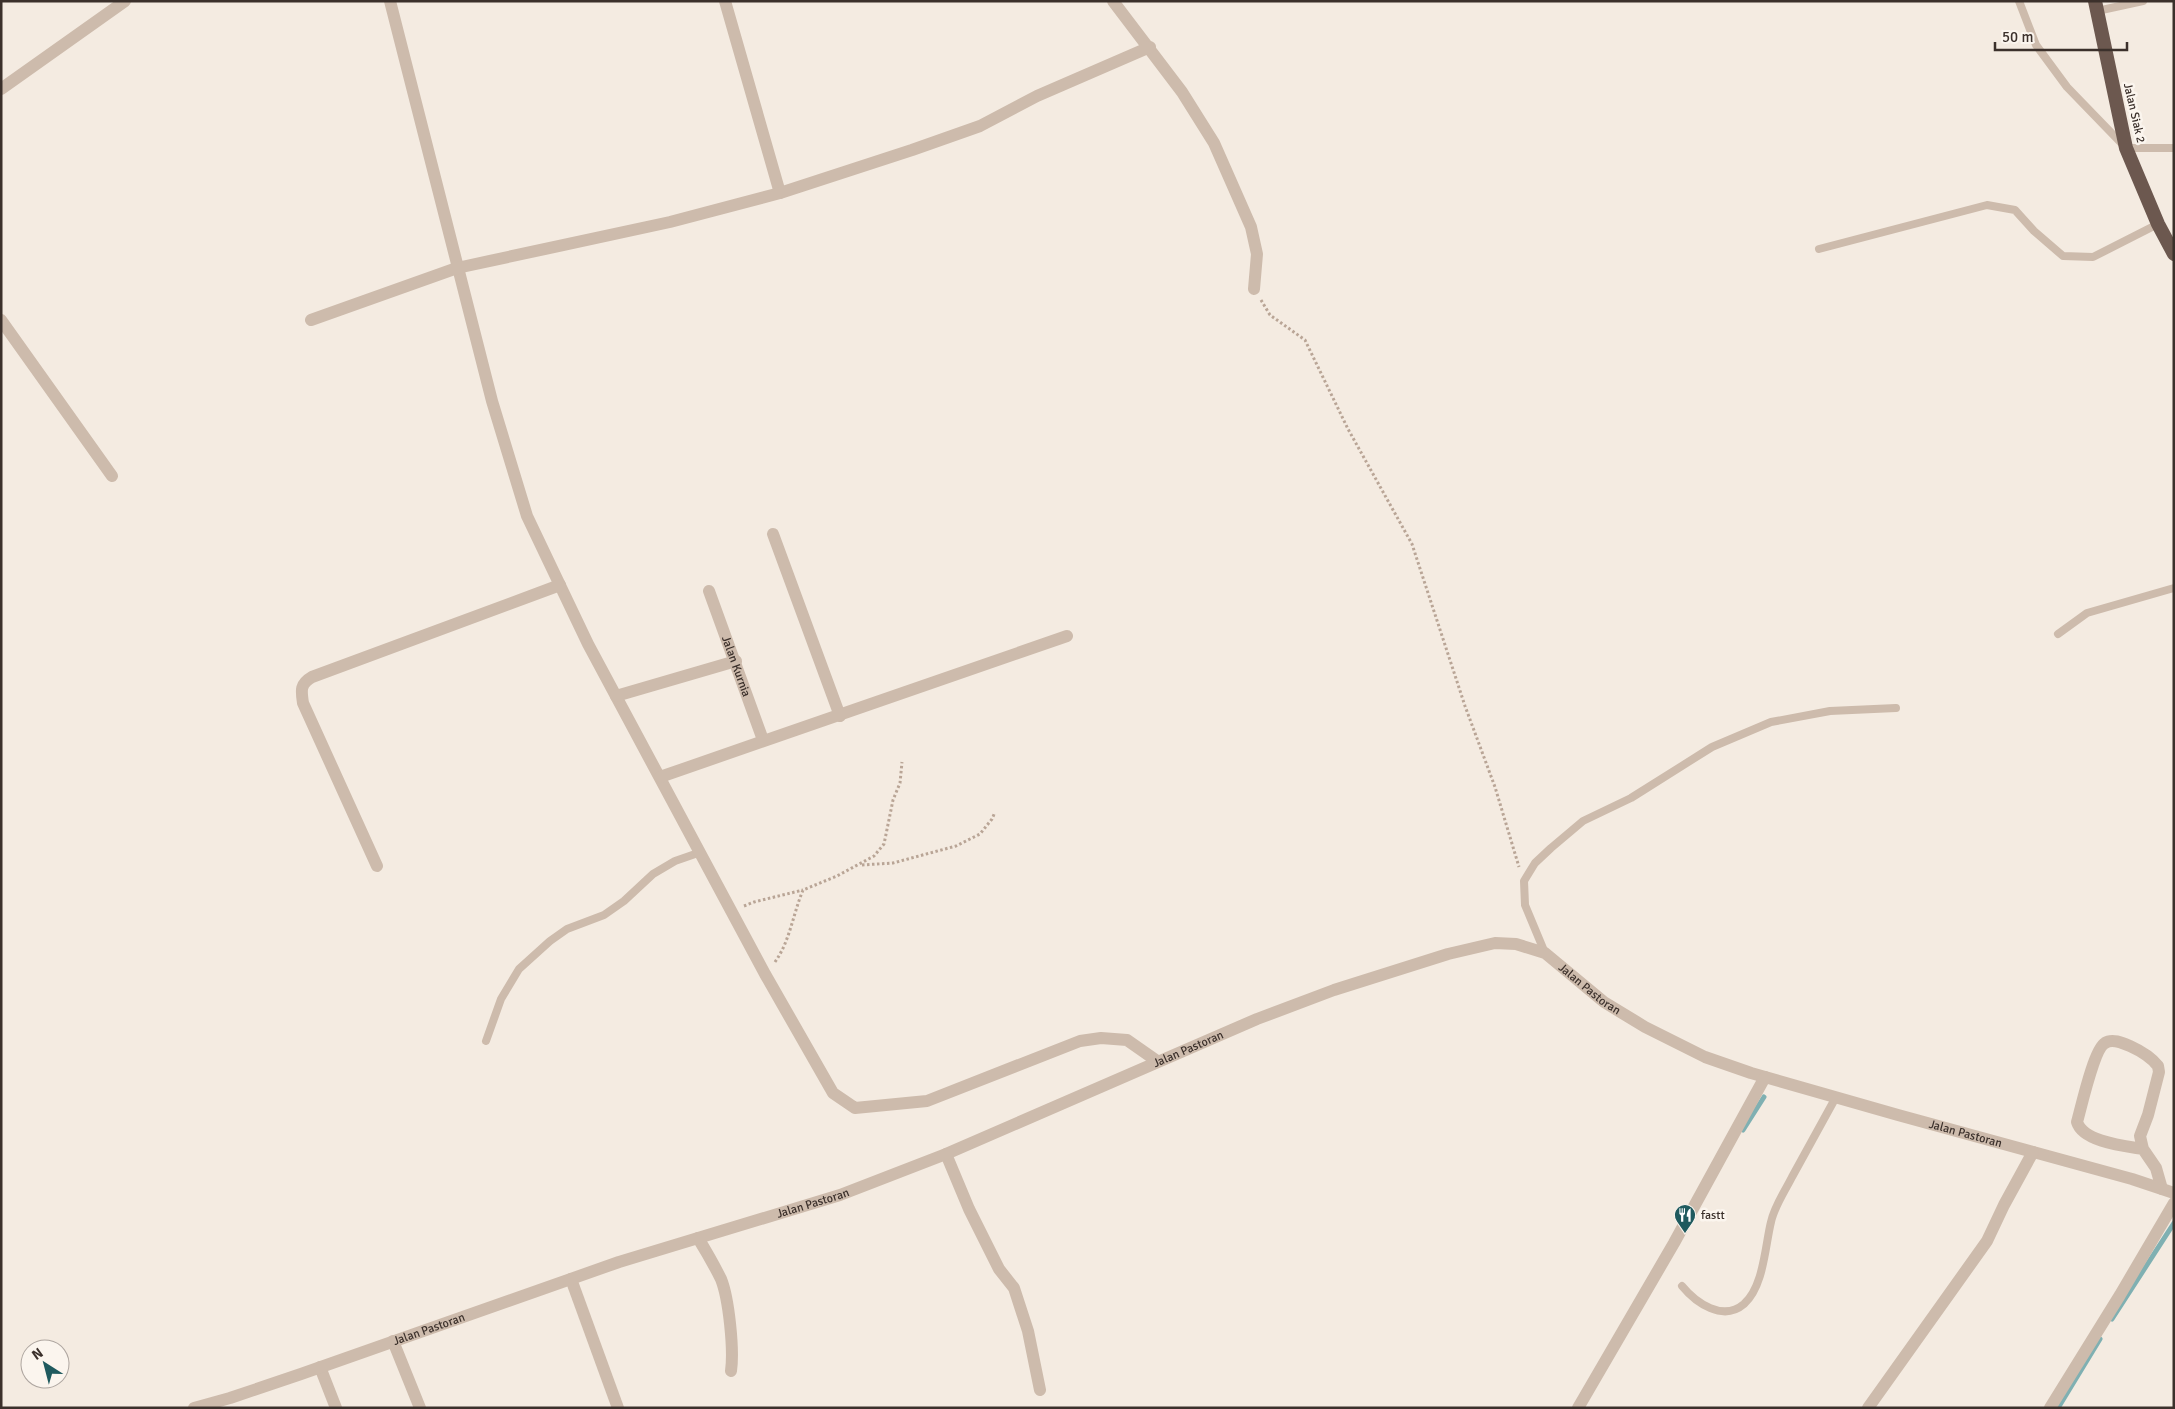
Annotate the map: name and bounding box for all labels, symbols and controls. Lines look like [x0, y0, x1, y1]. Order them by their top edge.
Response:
scale bar [1995, 20, 2128, 52]
text: 50 m [2002, 28, 2033, 46]
street label: Jalan Siak 2 [2120, 82, 2148, 144]
street label: Jalan Kurnia [718, 634, 754, 699]
street label: Jalan Pastoran [1555, 960, 1624, 1018]
street label: Jalan Pastoran [1151, 1027, 1226, 1071]
street label: Jalan Pastoran [1927, 1116, 2004, 1151]
street label: Jalan Pastoran [775, 1185, 851, 1221]
restaurant icon: fastt [1673, 1203, 1697, 1234]
place label: fastt [1701, 1208, 1725, 1223]
street label: Jalan Pastoran [391, 1309, 467, 1348]
north arrow [20, 1339, 70, 1389]
text: N [29, 1344, 47, 1364]

